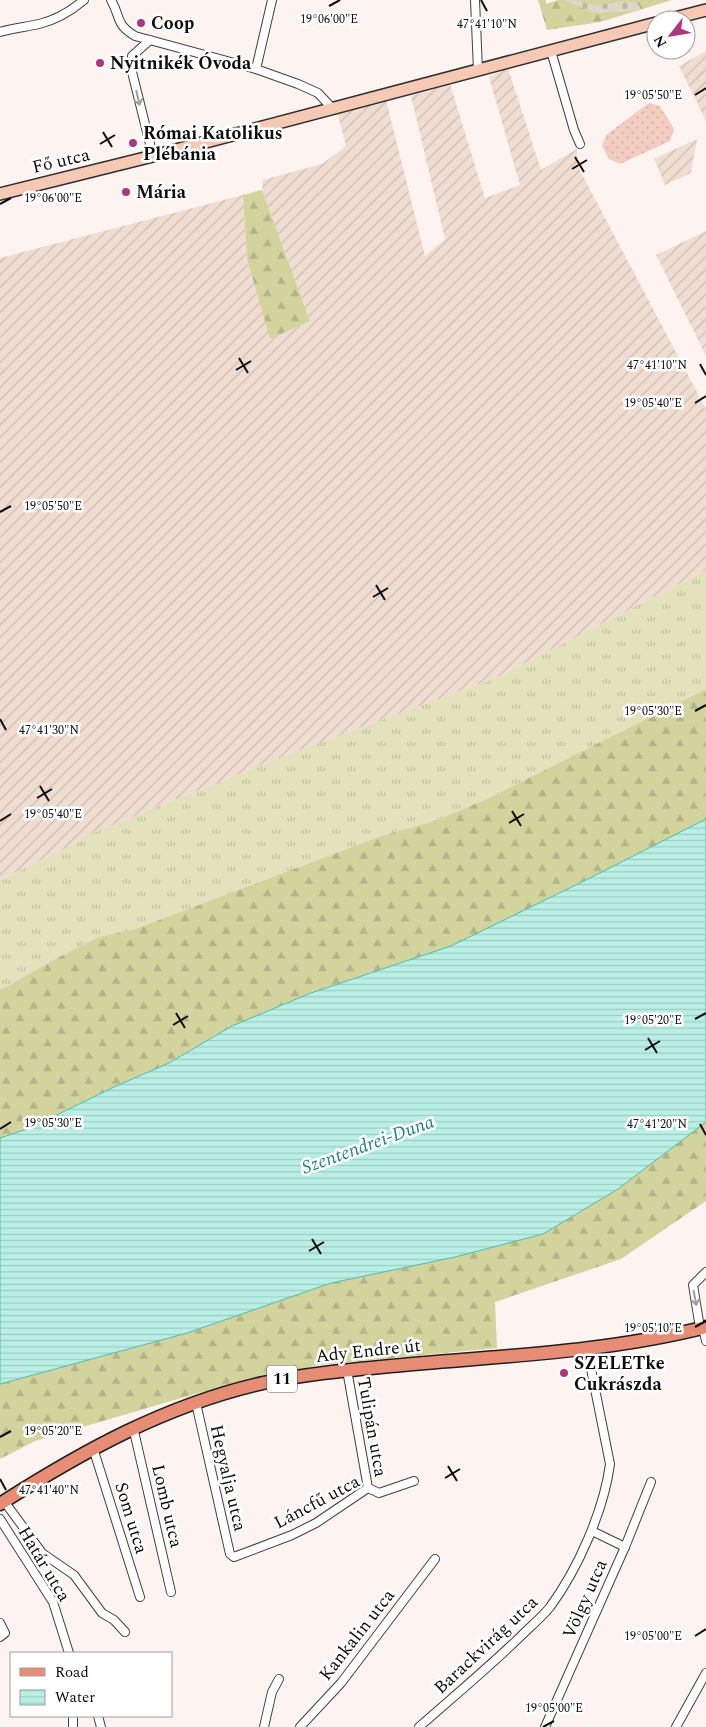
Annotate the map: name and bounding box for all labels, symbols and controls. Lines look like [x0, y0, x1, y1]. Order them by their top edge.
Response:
place label: Coop [151, 10, 194, 37]
text: 19°06'00"E [300, 10, 358, 29]
north arrow [646, 10, 696, 60]
text: 47°41'10"N [457, 15, 517, 34]
marker: Coop [135, 17, 147, 29]
text: N [648, 31, 672, 52]
place label: Nyitnikék Óvoda [110, 50, 252, 77]
marker: Nyitnikék Óvoda [94, 57, 106, 69]
text: 19°05'50"E [624, 86, 682, 105]
one-way arrow [134, 89, 143, 105]
place label: Római Katolikus Plébánia [143, 120, 283, 168]
marker: Római Katolikus Plébánia [127, 137, 139, 149]
street label: Fő utca [29, 141, 93, 181]
place label: Mária [136, 179, 187, 206]
marker: Mária [120, 186, 132, 198]
text: 19°06'00"E [24, 189, 82, 208]
text: 47°41'10"N [627, 356, 687, 375]
text: 19°05'40"E [624, 394, 682, 413]
text: 19°05'50"E [24, 497, 82, 516]
text: 19°05'30"E [624, 702, 682, 721]
text: 47°41'30"N [19, 721, 79, 740]
text: 19°05'40"E [24, 805, 82, 824]
text: 19°05'20"E [624, 1011, 682, 1030]
water label: Szentendrei-Duna [298, 1107, 439, 1182]
text: 19°05'30"E [24, 1114, 82, 1133]
text: 47°41'20"N [627, 1115, 687, 1134]
one-way arrow [690, 1290, 700, 1306]
text: 19°05'10"E [624, 1319, 682, 1338]
street label: Ady Endre út [314, 1332, 422, 1370]
place label: SZELETke Cukrászda [574, 1350, 665, 1398]
road number: 11 [267, 1366, 297, 1392]
marker: SZELETke Cukrászda [558, 1367, 570, 1379]
street label: Tulipán utca [350, 1375, 394, 1479]
text: 19°05'20"E [24, 1422, 82, 1441]
street label: Hegyalja utca [203, 1422, 253, 1534]
street label: Lomb utca [144, 1462, 190, 1551]
street label: Láncfű utca [269, 1468, 365, 1536]
street label: Som utca [107, 1479, 155, 1557]
text: 47°41'40"N [19, 1481, 79, 1500]
street label: Határ utca [11, 1521, 77, 1607]
street label: Völgy utca [556, 1555, 615, 1643]
street label: Kankalin utca [312, 1583, 402, 1687]
street label: Barackvirág utca [428, 1589, 544, 1701]
text: 19°05'00"E [624, 1627, 682, 1646]
legend [10, 1652, 172, 1717]
text: Road [55, 1661, 89, 1684]
text: Water [55, 1686, 95, 1709]
text: 19°05'00"E [525, 1699, 583, 1718]

